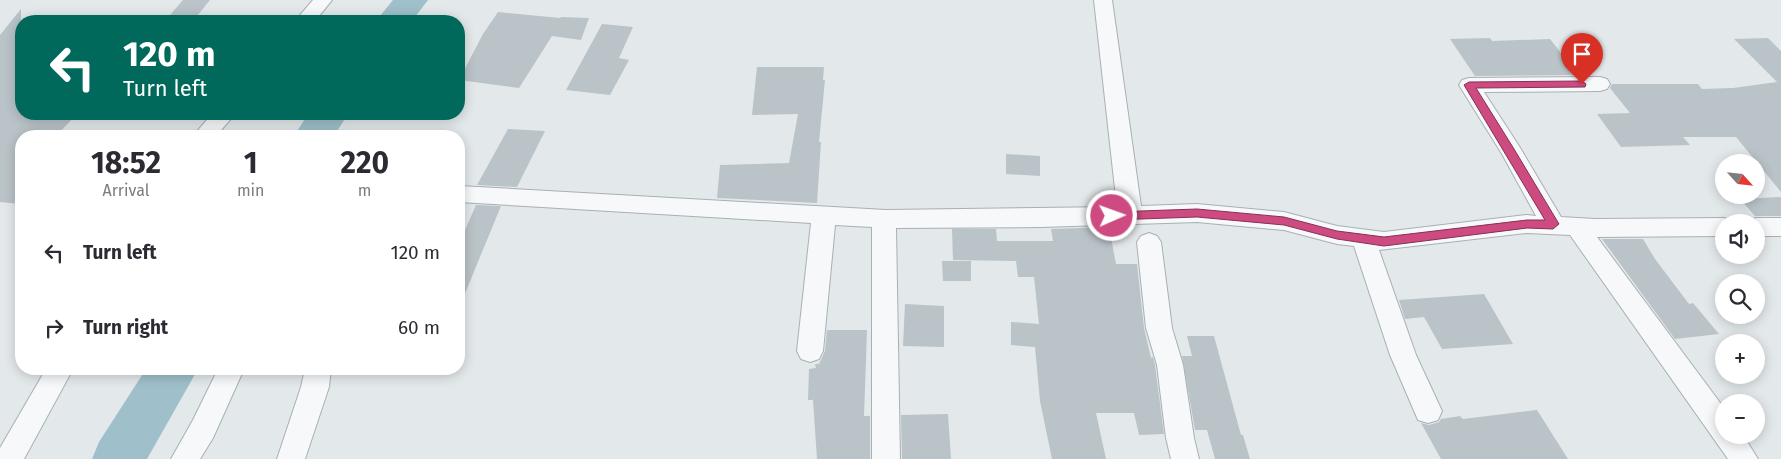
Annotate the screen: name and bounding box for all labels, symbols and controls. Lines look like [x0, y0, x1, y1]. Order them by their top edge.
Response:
text: 120 m [123, 33, 216, 75]
pin [1561, 33, 1603, 84]
icon: left [40, 35, 105, 100]
icon: arrive [1568, 40, 1596, 68]
text: Turn left [123, 75, 207, 102]
text: 18:52 [91, 145, 161, 181]
text: 1 [244, 145, 258, 181]
text: 220 [340, 145, 389, 181]
north arrow [1715, 154, 1765, 204]
map controls [1715, 154, 1765, 444]
text: Arrival [102, 181, 149, 200]
text: min [237, 181, 264, 200]
text: m [358, 181, 372, 200]
position arrow [1085, 189, 1137, 241]
button: sound [1715, 214, 1765, 264]
icon: left [40, 239, 68, 267]
text: Turn left [83, 241, 157, 264]
text: 120 m [390, 241, 440, 264]
button: search [1715, 274, 1765, 324]
icon: right [40, 314, 68, 342]
text: Turn right [83, 316, 168, 339]
text: 60 m [398, 316, 440, 339]
button: + [1715, 334, 1765, 384]
button: − [1715, 394, 1765, 444]

